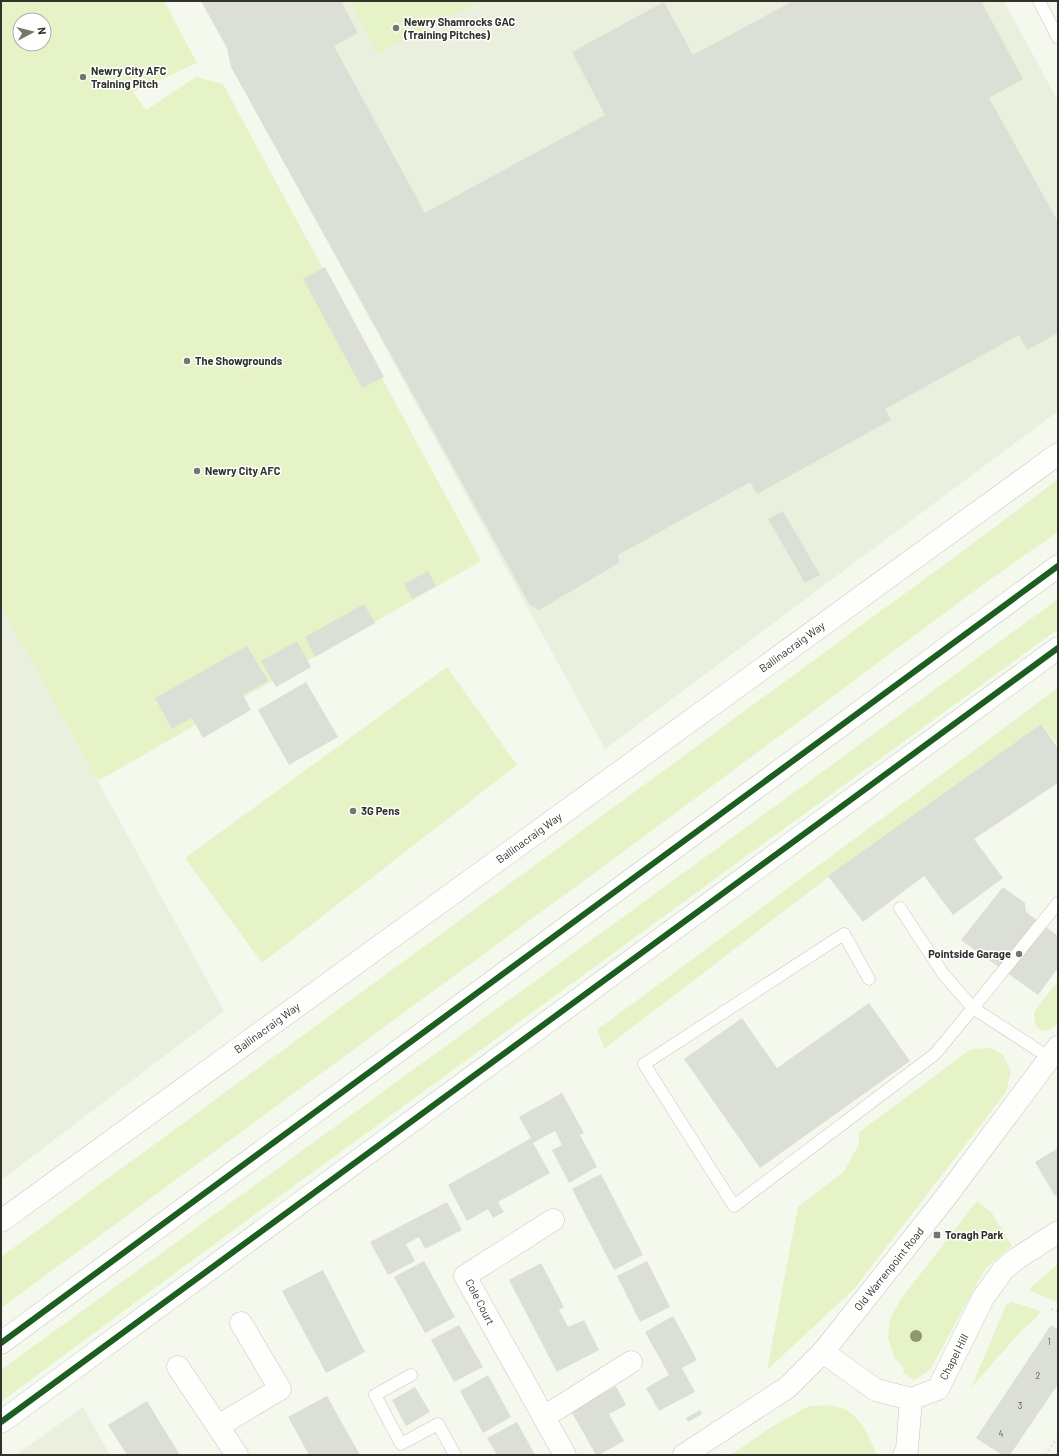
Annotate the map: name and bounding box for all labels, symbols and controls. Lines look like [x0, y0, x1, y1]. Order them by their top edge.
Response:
north arrow [12, 12, 52, 52]
place label: Newry Shamrocks GAC (Training Pitches) [403, 15, 516, 41]
marker: Newry Shamrocks GAC (Training Pitches) [391, 23, 401, 33]
text: N [36, 26, 49, 35]
place label: Newry City AFC Training Pitch [91, 64, 167, 90]
marker: Newry City AFC Training Pitch [78, 72, 88, 82]
place label: The Showgrounds [195, 354, 283, 367]
marker: The Showgrounds [182, 356, 192, 366]
place label: Newry City AFC [205, 464, 281, 477]
marker: Newry City AFC [192, 466, 202, 476]
street label: Ballinacraig Way [756, 618, 827, 675]
place label: 3G Pens [361, 804, 400, 817]
marker: 3G Pens [348, 806, 358, 816]
street label: Ballinacraig Way [493, 809, 564, 866]
place label: Pointside Garage [928, 947, 1011, 960]
marker: Pointside Garage [1014, 949, 1024, 959]
street label: Ballinacraig Way [231, 999, 302, 1056]
street label: Old Warrenpoint Road [851, 1224, 926, 1313]
place label: Toragh Park [945, 1228, 1003, 1241]
marker: Toragh Park [932, 1230, 942, 1240]
street label: Cole Court [463, 1277, 498, 1327]
street label: Chapel Hill [936, 1332, 971, 1382]
house number: 1 [1047, 1336, 1051, 1347]
house number: 2 [1036, 1370, 1041, 1381]
house number: 3 [1018, 1400, 1023, 1411]
house number: 4 [999, 1428, 1004, 1439]

